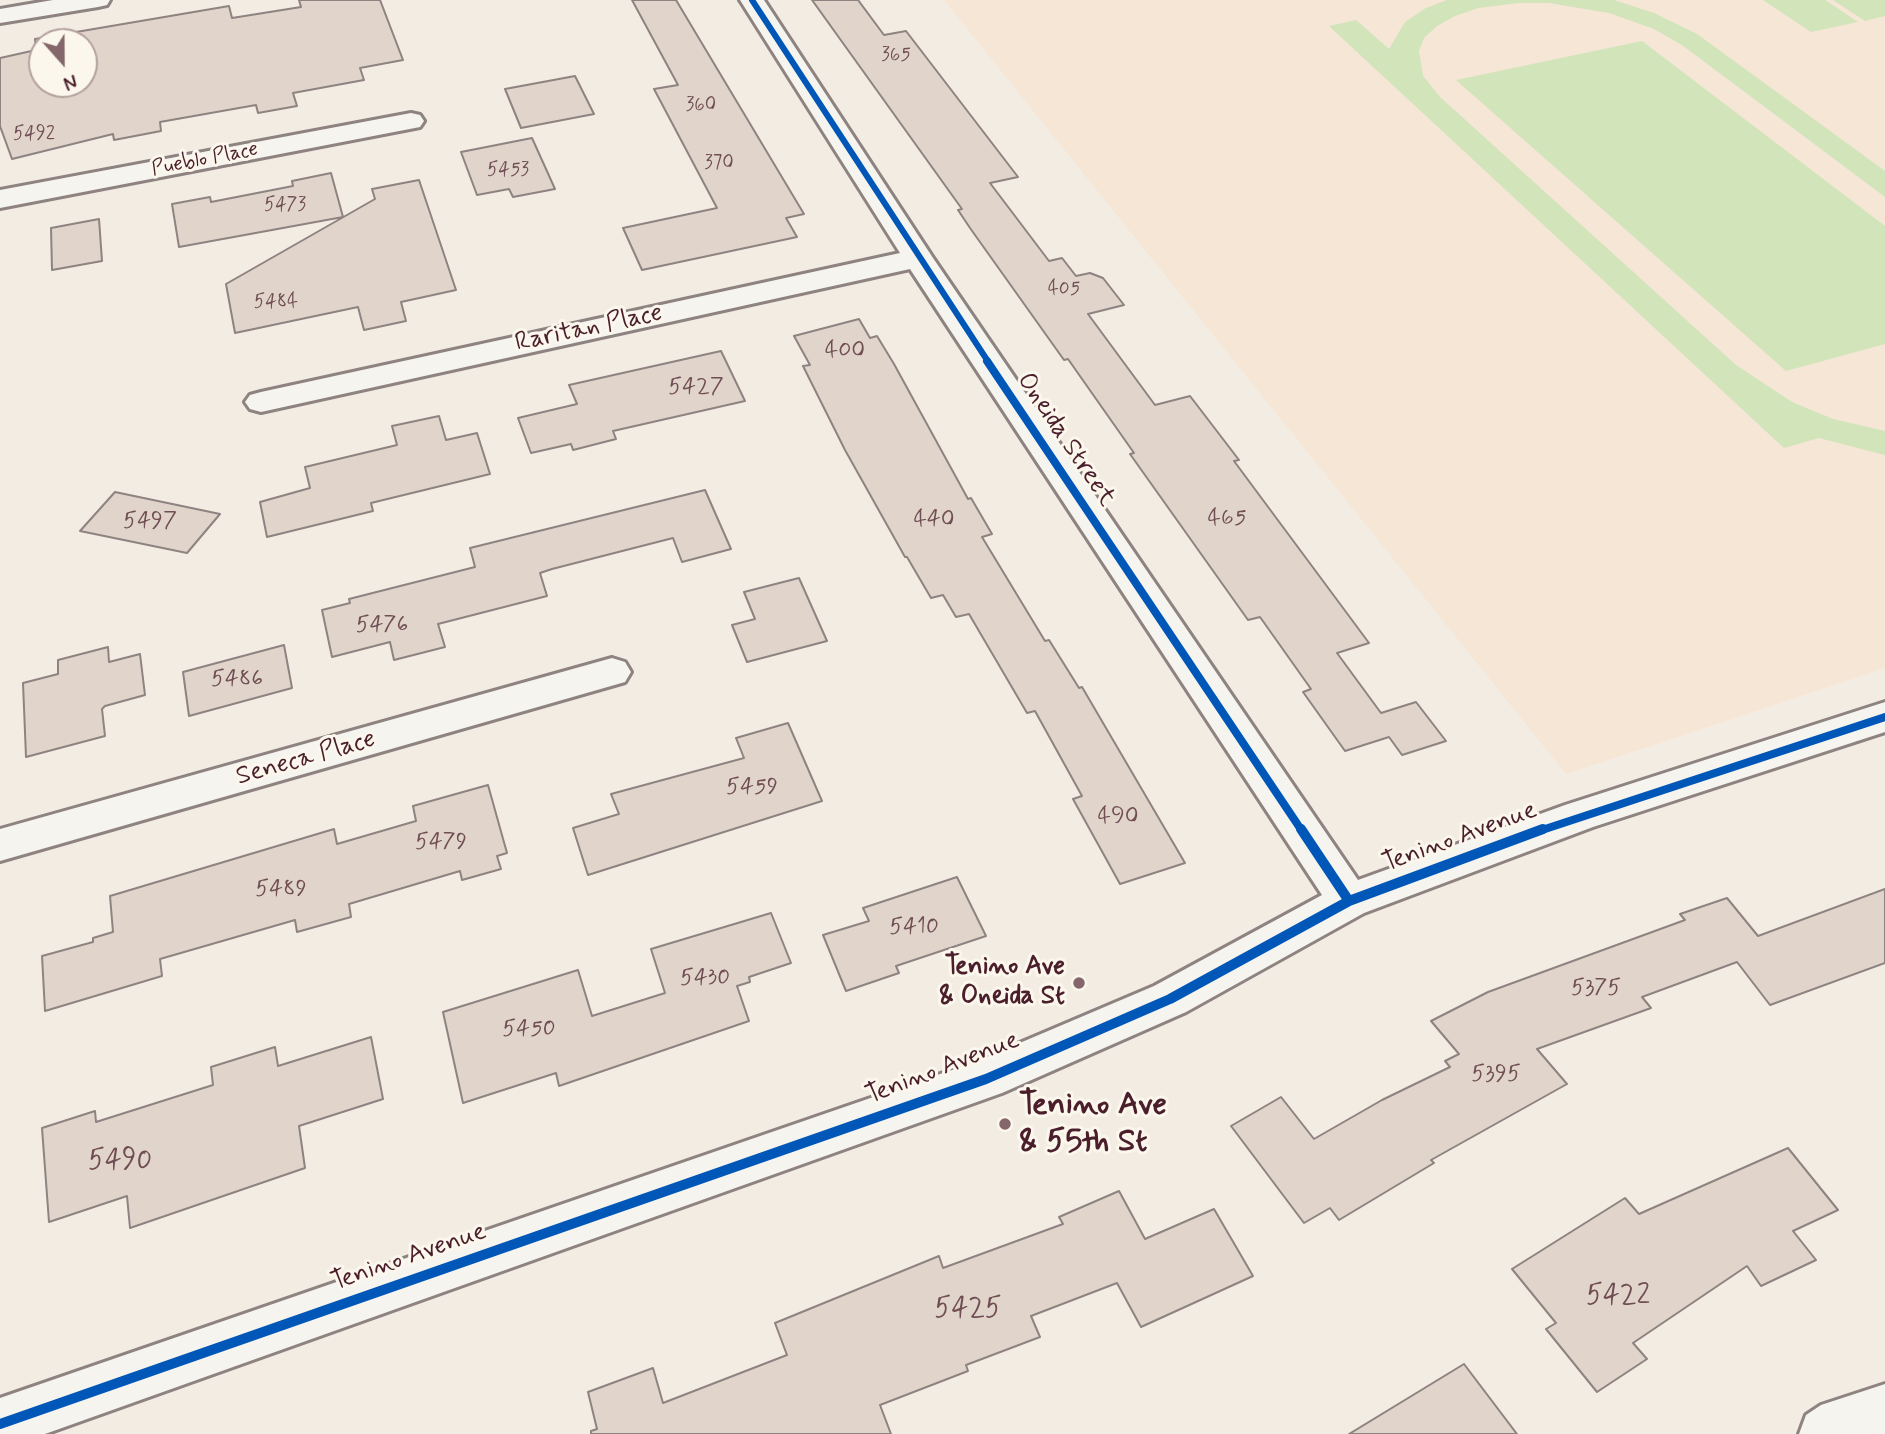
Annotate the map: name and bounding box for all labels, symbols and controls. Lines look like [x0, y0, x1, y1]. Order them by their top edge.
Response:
north arrow [28, 28, 98, 98]
house number: 365 [881, 45, 911, 67]
text: N [60, 67, 80, 95]
house number: 360 [686, 95, 716, 117]
house number: 5492 [13, 124, 55, 146]
street label: Pueblo Place [150, 137, 260, 183]
house number: 370 [704, 153, 734, 175]
house number: 5453 [487, 160, 529, 182]
house number: 5473 [264, 195, 306, 217]
house number: 405 [1048, 279, 1080, 301]
house number: 5484 [254, 292, 298, 314]
street label: Raritan Place [512, 298, 666, 360]
house number: 400 [825, 337, 865, 365]
street label: Oneida Street [1009, 367, 1121, 513]
house number: 5427 [668, 374, 724, 402]
house number: 465 [1208, 505, 1246, 533]
house number: 440 [913, 506, 955, 534]
house number: 5497 [123, 508, 177, 536]
house number: 5476 [356, 612, 408, 640]
house number: 5486 [211, 666, 263, 694]
street label: Seneca Place [233, 724, 379, 794]
house number: 5459 [726, 774, 778, 802]
street label: Tenino Avenue [1379, 796, 1541, 880]
house number: 490 [1098, 803, 1138, 831]
house number: 5479 [415, 829, 467, 857]
house number: 5489 [255, 876, 307, 904]
house number: 5410 [889, 914, 939, 942]
place label: Tenino Ave & Oneida St [939, 952, 1065, 1014]
house number: 5430 [680, 965, 730, 993]
marker: Tenino Ave & Oneida St [1071, 975, 1087, 991]
house number: 5375 [1571, 975, 1621, 1003]
house number: 5450 [502, 1016, 556, 1044]
street label: Tenino Avenue [862, 1025, 1024, 1113]
house number: 5395 [1471, 1061, 1521, 1089]
place label: Tenino Ave & 55th St [1019, 1087, 1167, 1162]
marker: Tenino Ave & 55th St [997, 1116, 1013, 1132]
house number: 5490 [88, 1145, 152, 1179]
street label: Tenino Avenue [327, 1217, 491, 1299]
house number: 5422 [1586, 1280, 1650, 1314]
house number: 5425 [934, 1293, 1002, 1327]

